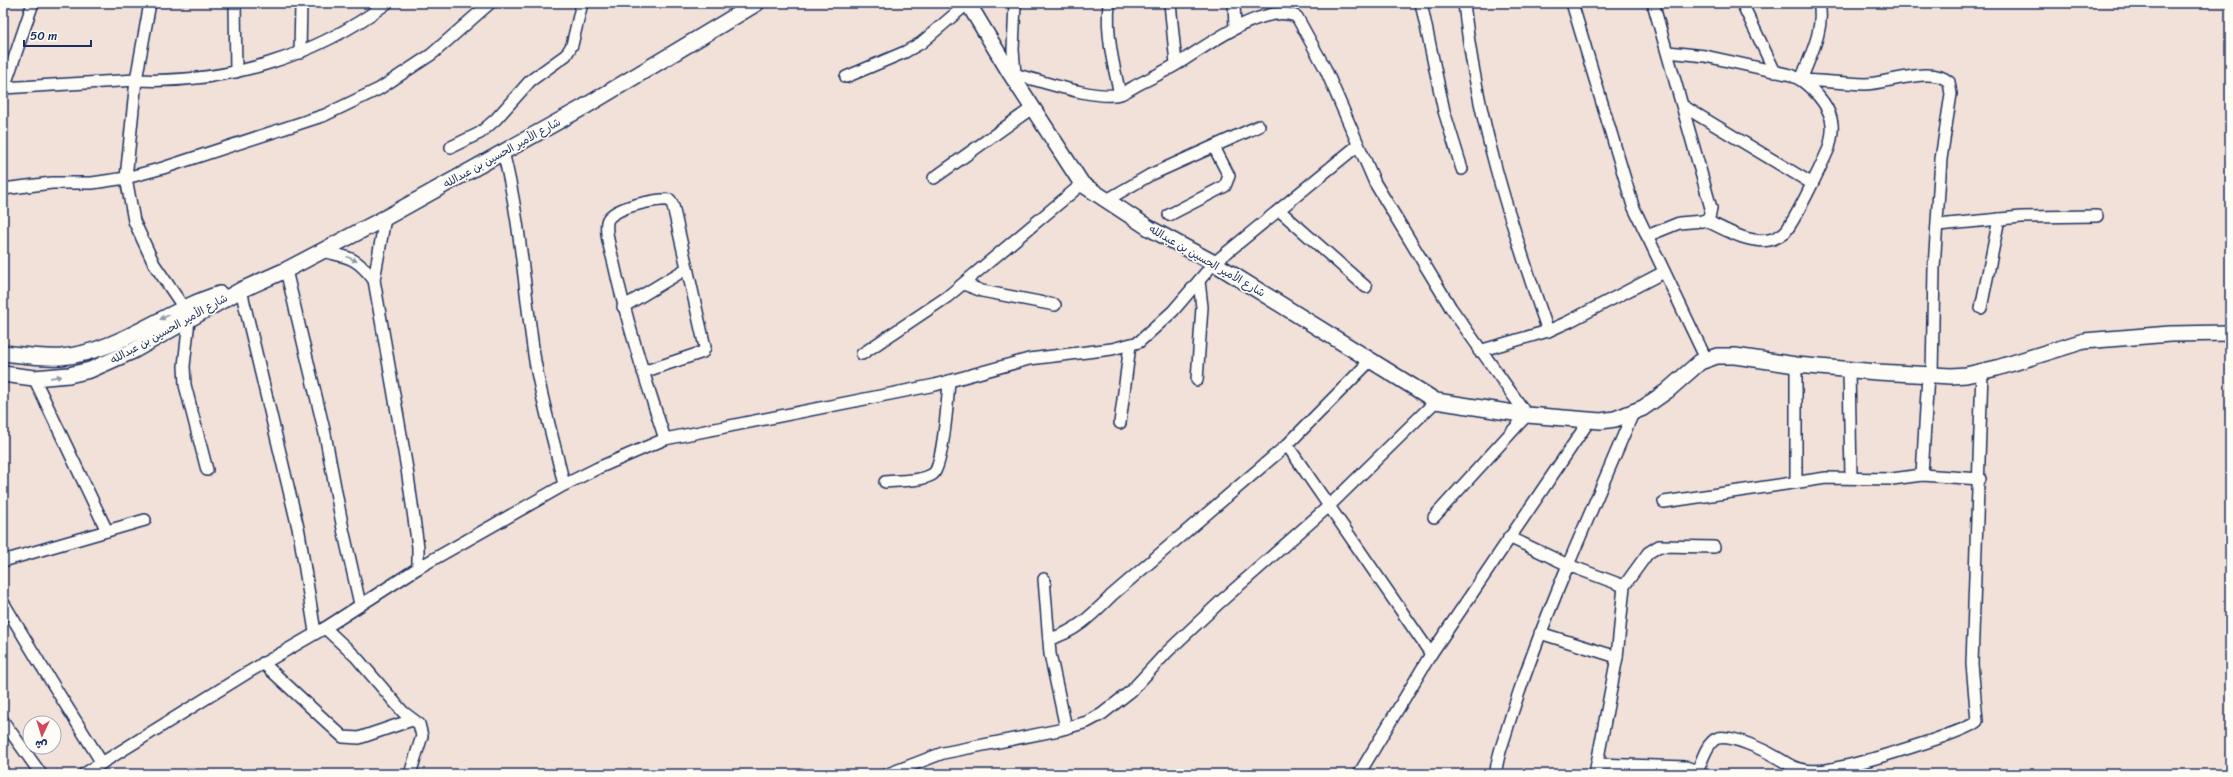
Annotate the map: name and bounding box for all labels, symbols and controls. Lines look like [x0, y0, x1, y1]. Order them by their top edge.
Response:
scale bar [24, 22, 91, 48]
text: 50 m [30, 25, 57, 47]
street label: شارع الأمير الحسين بن عبدالله [440, 113, 564, 193]
street label: شارع الأمير الحسين بن عبدالله [1145, 220, 1269, 302]
one-way arrow [346, 256, 357, 262]
street label: شارع الأمير الحسين بن عبدالله [107, 289, 231, 369]
one-way arrow [159, 314, 170, 320]
one-way arrow [50, 374, 62, 380]
north arrow [22, 715, 62, 755]
text: ش [35, 735, 48, 754]

